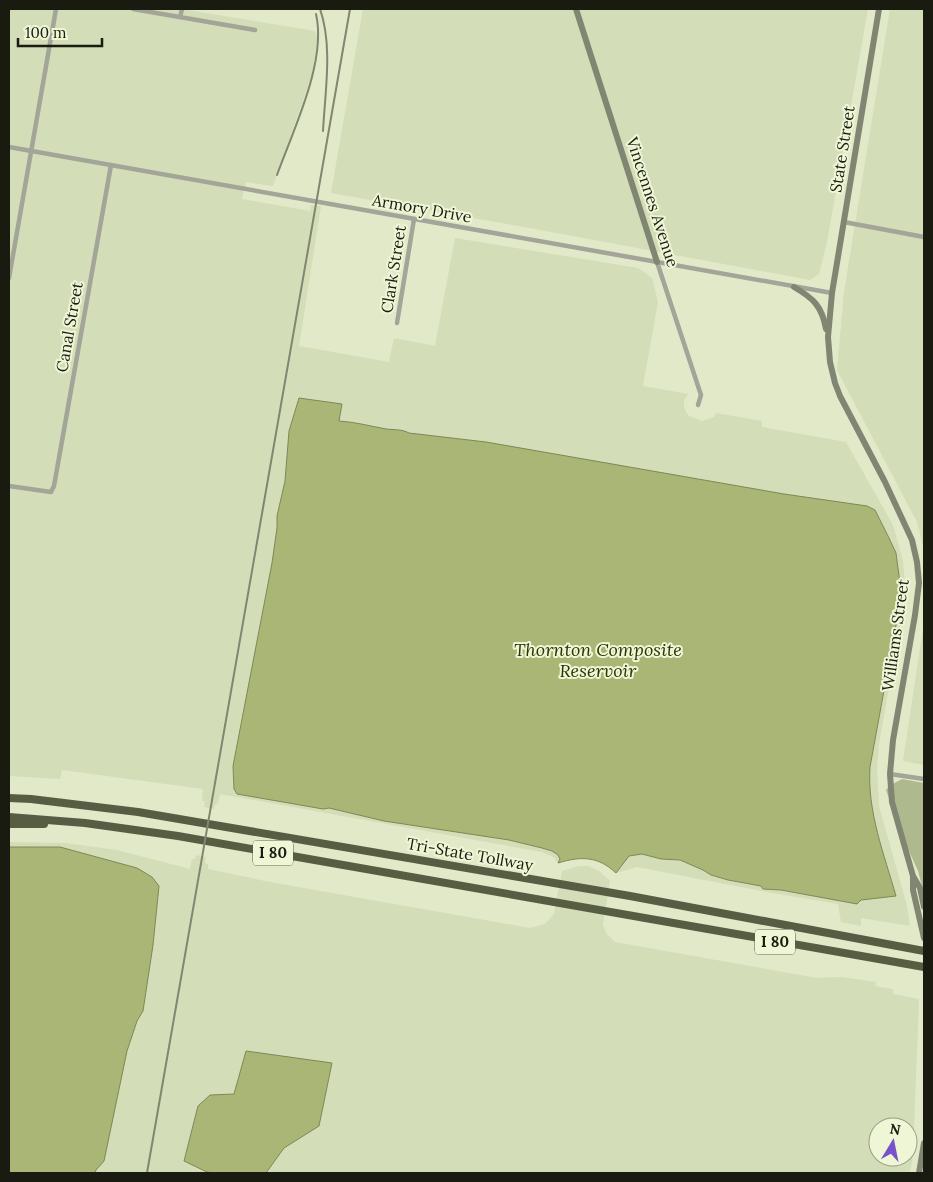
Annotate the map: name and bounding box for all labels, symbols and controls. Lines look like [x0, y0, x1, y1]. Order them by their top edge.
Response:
scale bar [18, 15, 101, 47]
text: 100 m [25, 23, 66, 42]
street label: State Street [825, 103, 859, 194]
street label: Vincennes Avenue [622, 134, 684, 270]
street label: Armory Drive [370, 189, 474, 227]
street label: Clark Street [376, 223, 410, 314]
street label: Canal Street [51, 280, 87, 374]
street label: Williams Street [877, 577, 913, 692]
water label: Thornton Composite Reservoir [514, 638, 682, 682]
street label: Tri-State Tollway [405, 833, 535, 875]
road number: I 80 [253, 840, 293, 866]
road number: I 80 [755, 930, 795, 954]
north arrow [868, 1117, 918, 1167]
text: N [888, 1119, 902, 1139]

